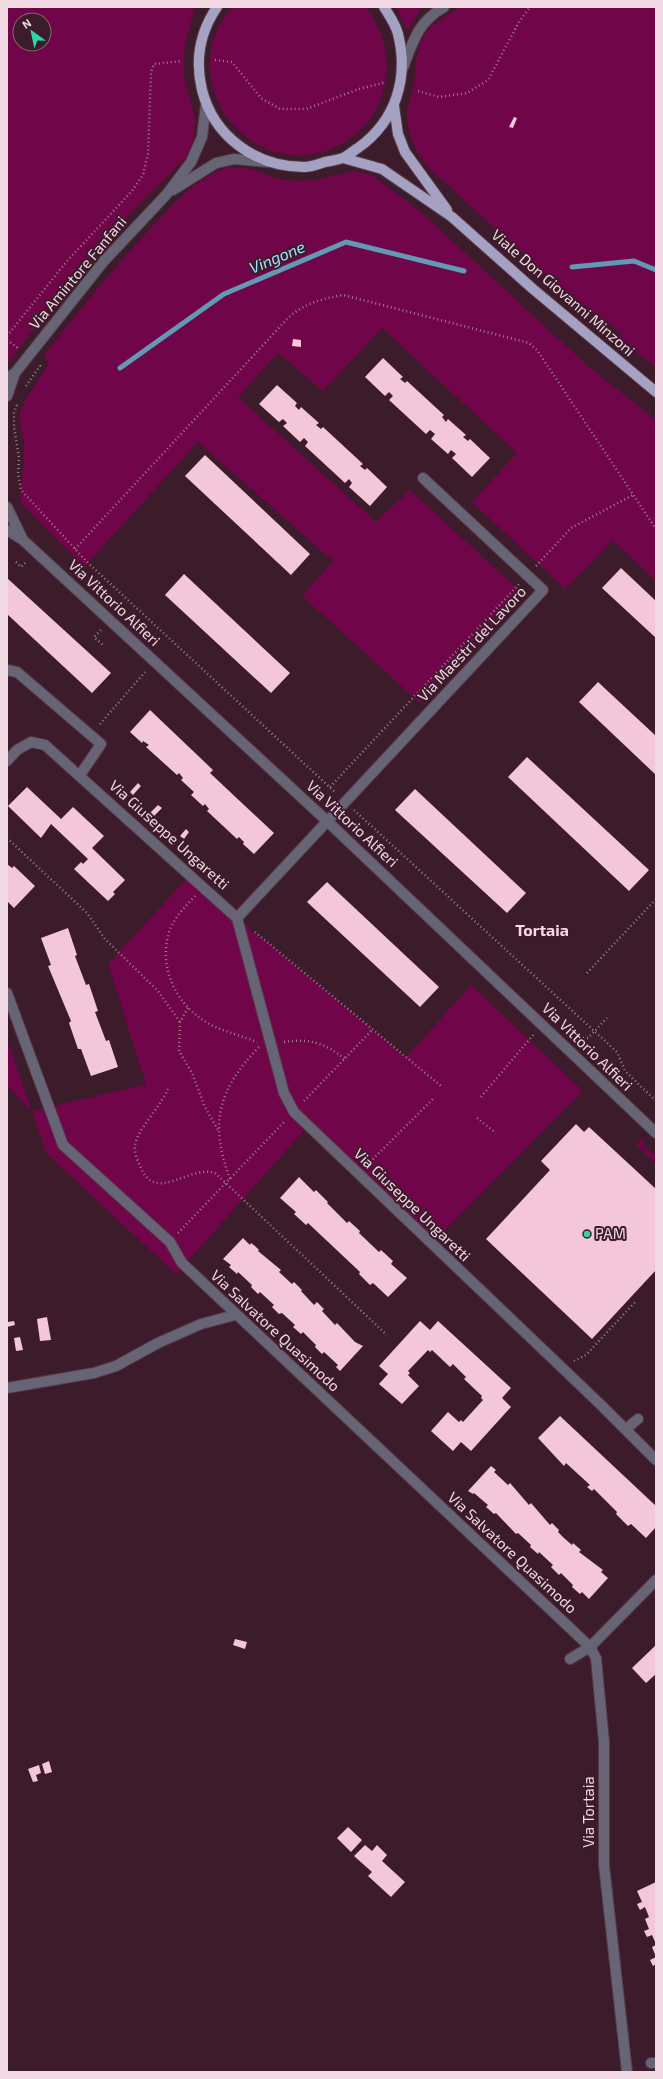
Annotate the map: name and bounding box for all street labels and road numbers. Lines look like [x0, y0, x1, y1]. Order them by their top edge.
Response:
street label: Via Amintore Fanfani [25, 212, 130, 332]
street label: Viale Don Giovanni Minzoni [488, 225, 639, 359]
street label: Via Vittorio Alfieri [65, 555, 164, 649]
street label: Via Maestri del Lavoro [413, 582, 529, 705]
street label: Via Giuseppe Ungaretti [106, 776, 233, 893]
street label: Via Vittorio Alfieri [303, 776, 402, 870]
street label: Via Vittorio Alfieri [539, 999, 637, 1094]
street label: Via Giuseppe Ungaretti [351, 1144, 475, 1265]
street label: Via Salvatore Quasimodo [207, 1266, 344, 1395]
street label: Via Salvatore Quasimodo [444, 1488, 581, 1617]
street label: Via Tortaia [579, 1776, 597, 1848]

